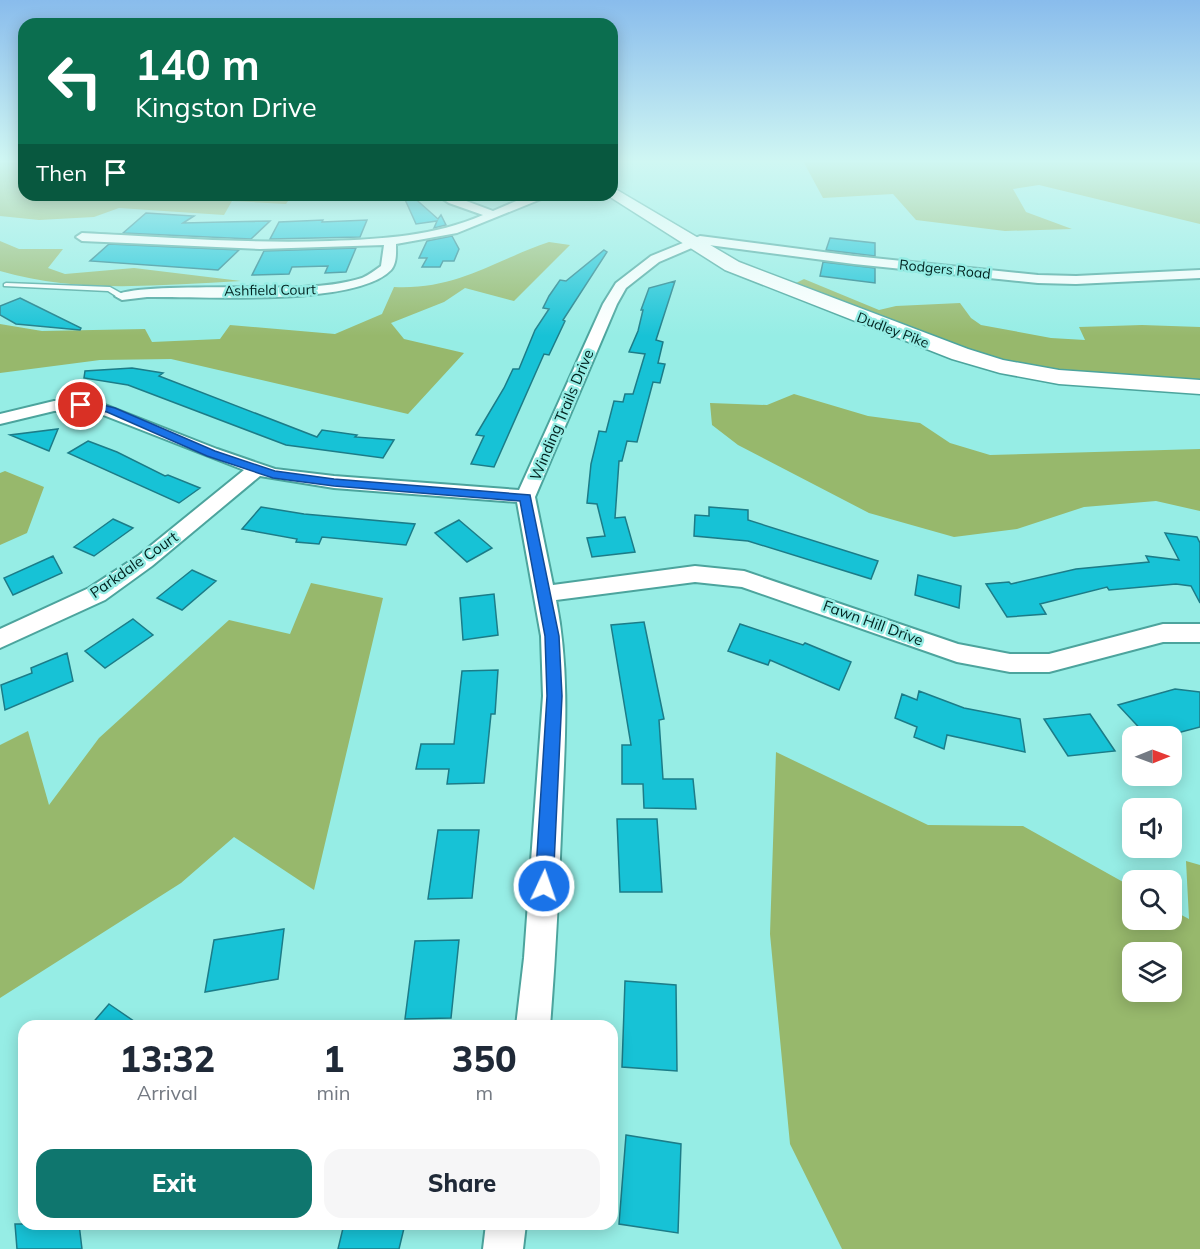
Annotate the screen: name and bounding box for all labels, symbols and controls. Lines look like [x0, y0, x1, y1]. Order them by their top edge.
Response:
text: 140 m [135, 38, 260, 91]
icon: left [36, 42, 114, 120]
text: Kingston Drive [135, 90, 317, 124]
icon: arrive [99, 156, 132, 189]
text: Then [36, 159, 87, 187]
street label: Rodgers Road [898, 255, 992, 283]
street label: Ashfield Court [224, 280, 316, 300]
street label: Dudley Pike [854, 308, 932, 352]
street label: Winding Trails Drive [525, 346, 598, 483]
pin [55, 379, 106, 430]
icon: arrive [64, 388, 97, 421]
street label: Parkdale Court [86, 527, 181, 602]
street label: Fawn Hill Drive [821, 596, 926, 649]
north arrow [1122, 726, 1182, 786]
map controls [1122, 726, 1182, 1002]
button: sound [1122, 798, 1182, 858]
position arrow [512, 854, 576, 918]
button: search [1122, 870, 1182, 930]
button: layers [1122, 942, 1182, 1002]
text: 13:32 [119, 1036, 215, 1081]
text: 1 [323, 1036, 344, 1081]
text: 350 [452, 1036, 517, 1081]
text: Arrival [137, 1080, 198, 1105]
text: min [316, 1080, 351, 1105]
text: m [475, 1080, 493, 1105]
button: Exit [36, 1149, 312, 1218]
button: Share [324, 1149, 600, 1218]

